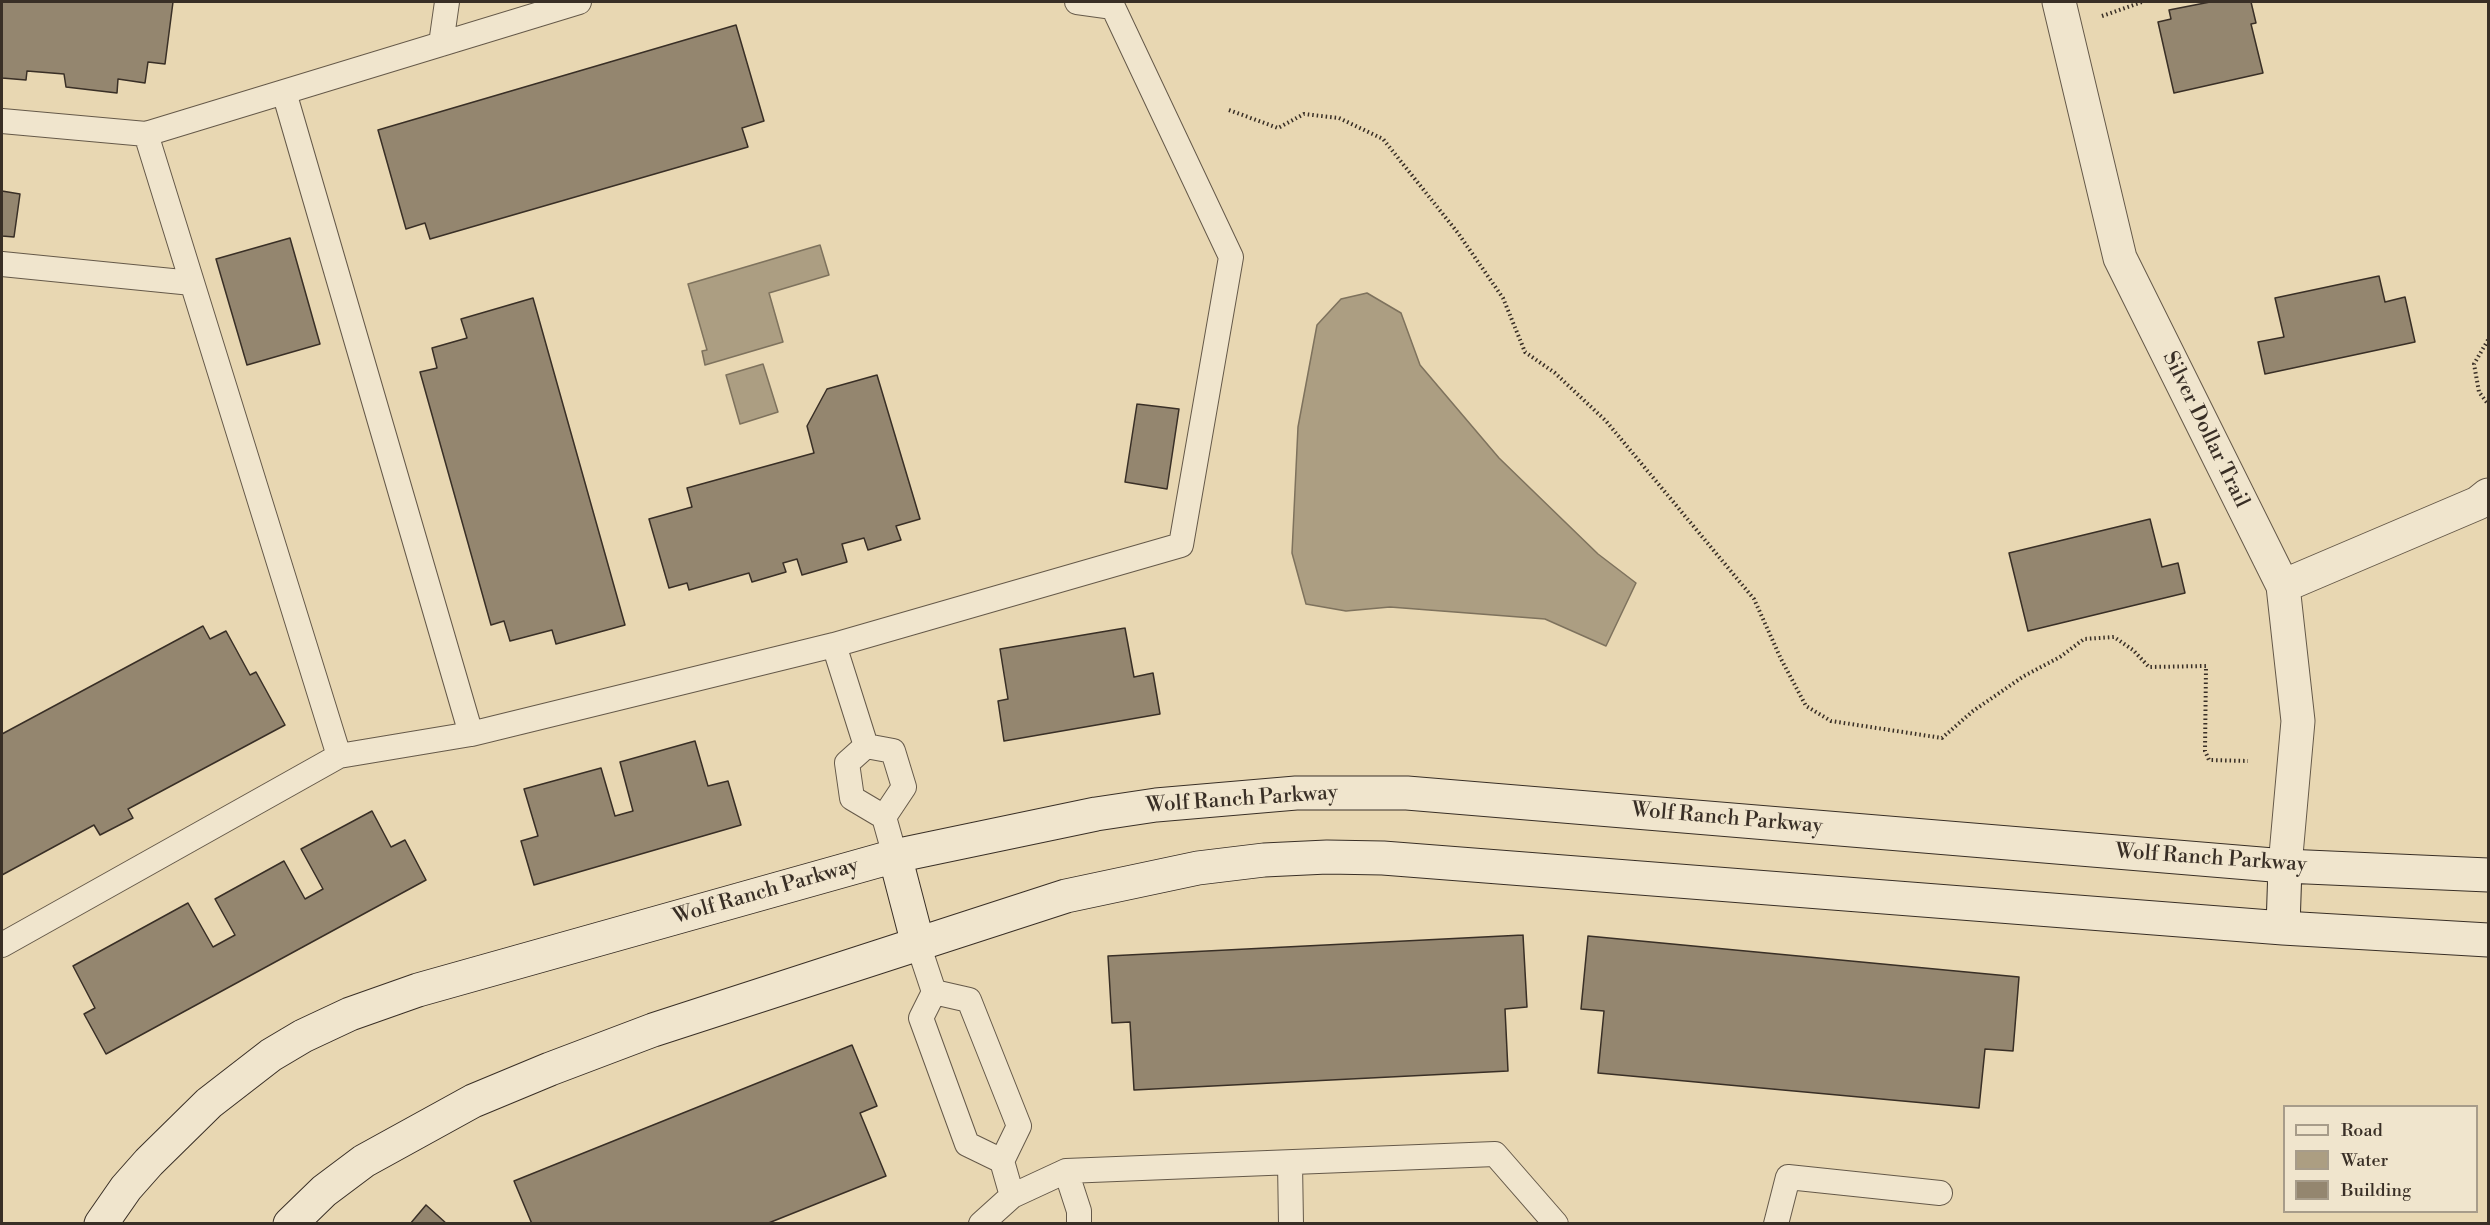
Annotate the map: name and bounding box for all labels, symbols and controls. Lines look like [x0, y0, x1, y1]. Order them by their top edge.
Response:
street label: Silver Dollar Trail [2156, 348, 2254, 512]
street label: Wolf Ranch Parkway [1145, 781, 1339, 819]
street label: Wolf Ranch Parkway [1630, 798, 1824, 840]
street label: Wolf Ranch Parkway [2114, 840, 2308, 878]
street label: Wolf Ranch Parkway [670, 853, 862, 931]
legend [2283, 1105, 2478, 1213]
text: Road [2341, 1119, 2383, 1142]
text: Water [2341, 1149, 2388, 1172]
text: Building [2341, 1179, 2411, 1202]

